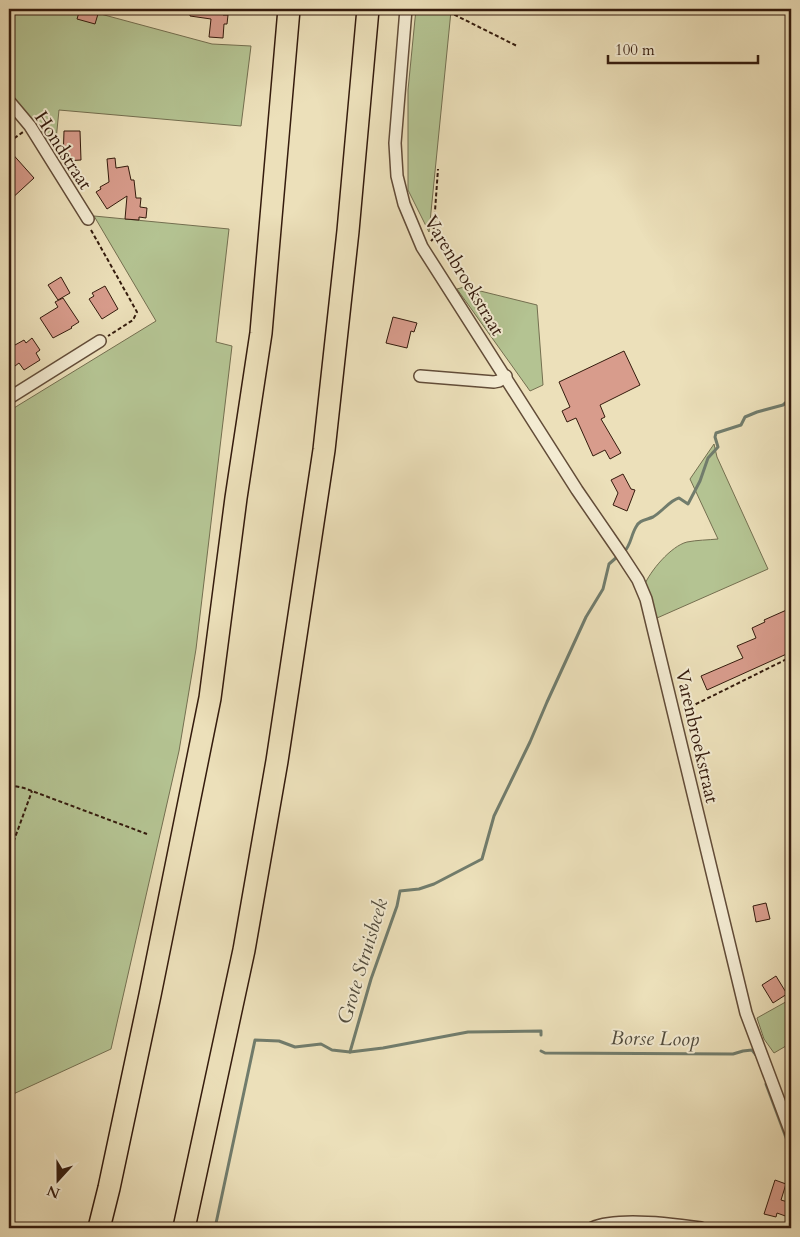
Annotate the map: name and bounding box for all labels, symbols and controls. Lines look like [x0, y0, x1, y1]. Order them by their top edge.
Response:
scale bar [608, 32, 758, 64]
text: 100 m [615, 40, 655, 60]
street label: Hondstraat [28, 106, 98, 195]
street label: Varenbroekstraat [418, 210, 510, 341]
street label: Varenbroekstraat [669, 667, 725, 806]
water label: Grote Struisbeek [331, 895, 394, 1027]
water label: Borse Loop [610, 1024, 700, 1053]
north arrow [32, 1154, 82, 1204]
text: N [44, 1181, 63, 1203]

